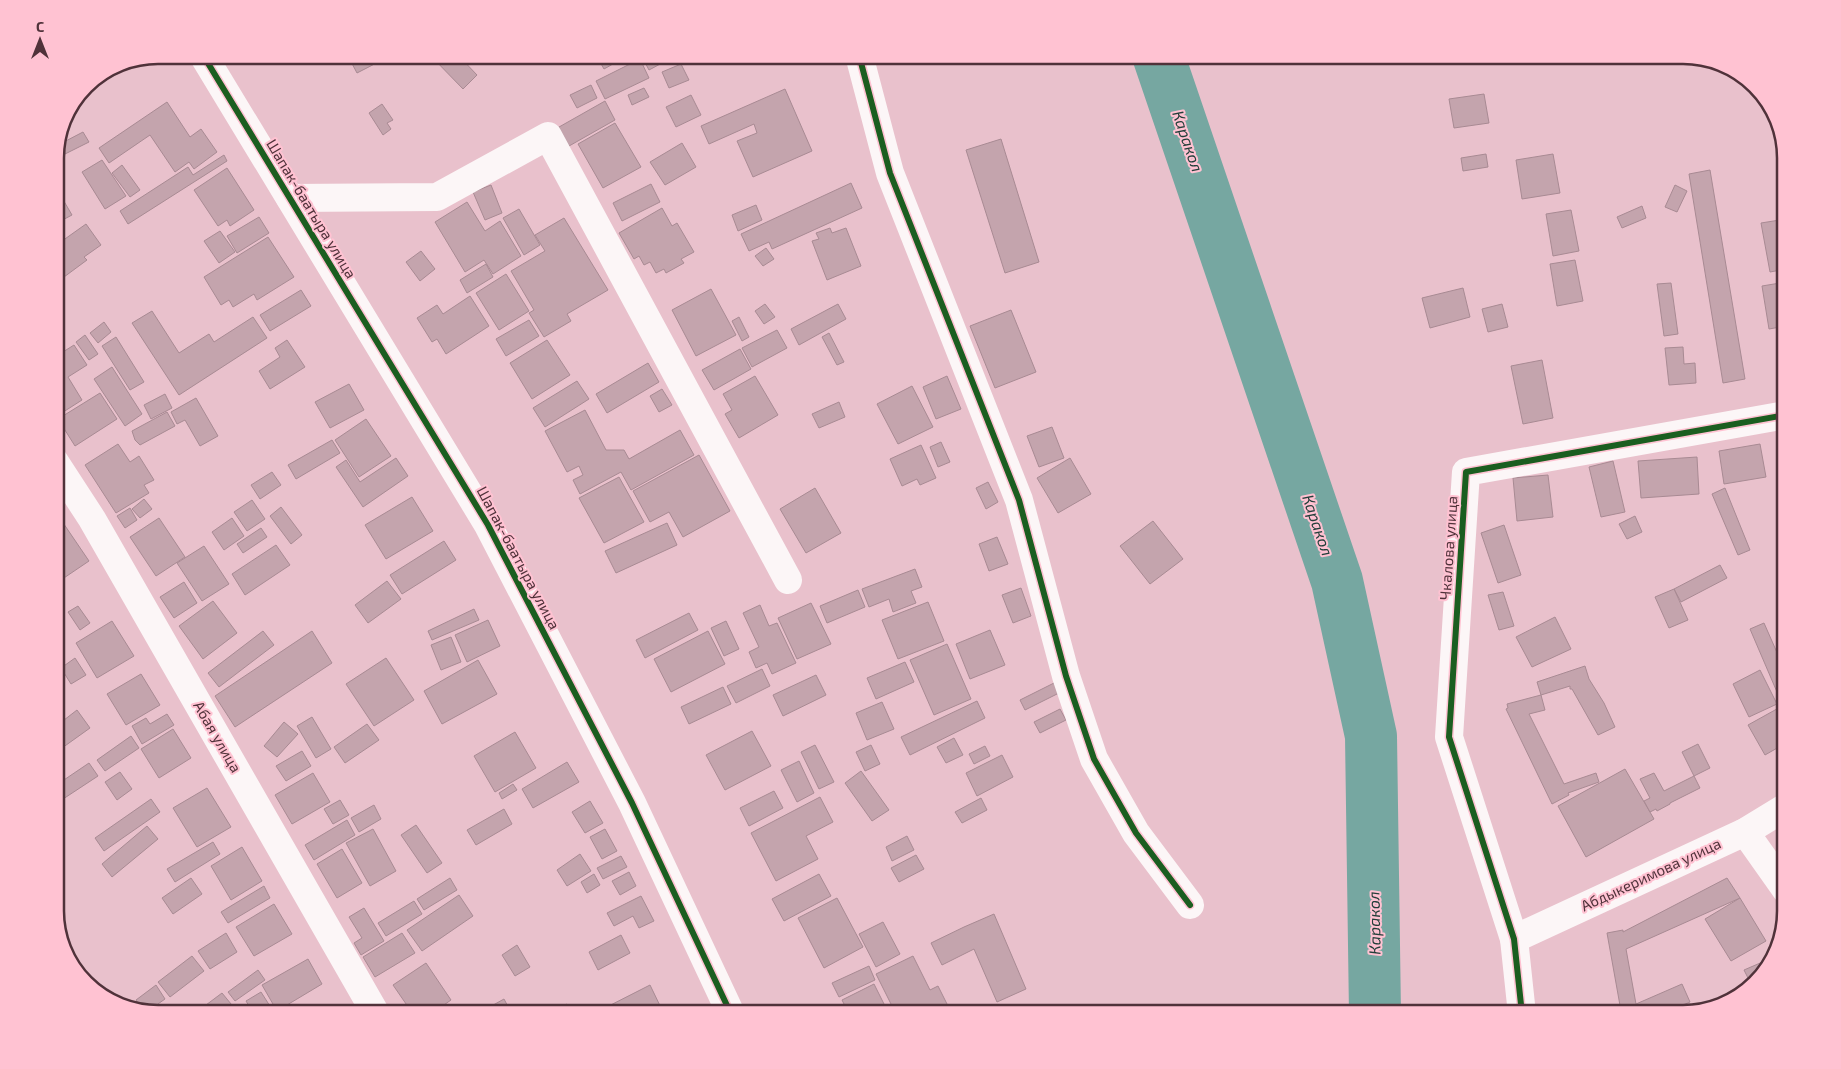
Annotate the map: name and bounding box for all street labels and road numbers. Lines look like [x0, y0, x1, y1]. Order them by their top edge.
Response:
street label: Шапак-баатыра улица [262, 136, 361, 282]
street label: Шапак-баатыра улица [473, 483, 564, 633]
street label: Чкалова улица [1435, 495, 1462, 601]
street label: Абая улица [189, 698, 246, 776]
street label: Абдыкеримова улица [1578, 834, 1724, 915]

